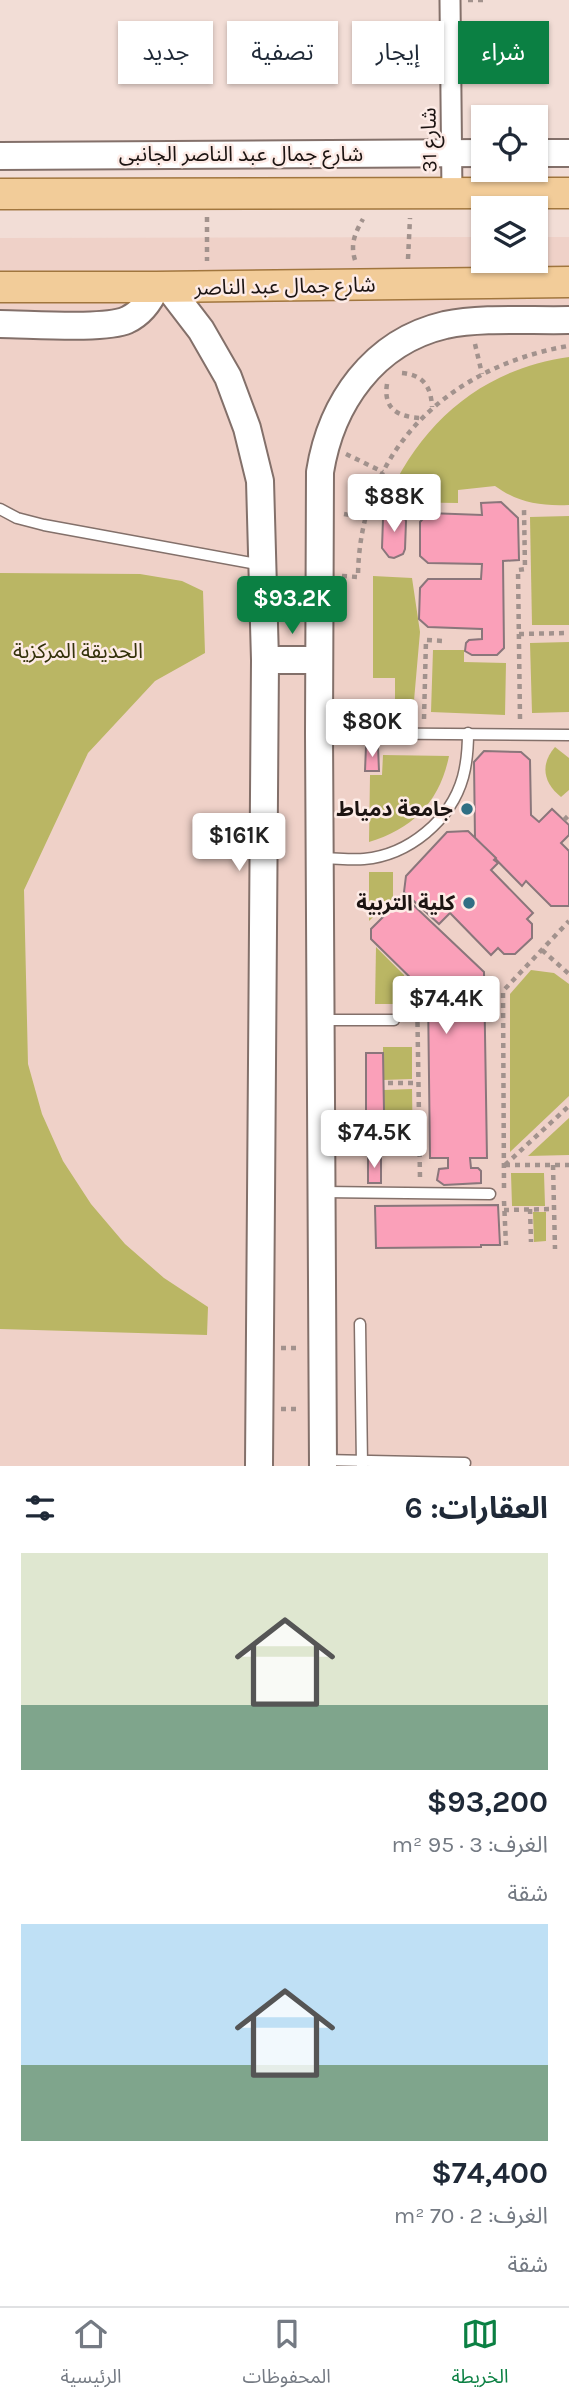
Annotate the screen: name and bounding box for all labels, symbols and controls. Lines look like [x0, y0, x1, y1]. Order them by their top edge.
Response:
chip: جديد [118, 21, 213, 84]
chip: تصفية [227, 21, 338, 84]
chip: إيجار [352, 21, 444, 84]
chip: شراء [458, 21, 549, 84]
map controls [471, 105, 548, 273]
button: locate [471, 105, 548, 182]
street label: شارع 31 [416, 107, 445, 173]
street label: شارع جمال عبد الناصر الجانبى [119, 142, 363, 169]
button: layers [471, 196, 548, 273]
street label: شارع جمال عبد الناصر [193, 272, 376, 303]
pin: $88K [353, 475, 435, 534]
text: $88K [364, 483, 424, 510]
pin: $93.2K [235, 576, 349, 636]
text: $93.2K [253, 585, 331, 612]
park label: الحديقة المركزية [13, 639, 143, 663]
pin: $80K [331, 700, 413, 759]
text: $80K [342, 708, 402, 735]
place label: جامعة دمياط [336, 797, 453, 821]
marker: جامعة دمياط [459, 801, 475, 817]
pin: $161K [190, 814, 288, 873]
text: $161K [208, 822, 270, 849]
place label: كلية التربية [356, 891, 455, 915]
marker: كلية التربية [461, 895, 477, 911]
pin: $74.4K [389, 976, 503, 1036]
text: $74.4K [409, 985, 483, 1012]
pin: $74.5K [317, 1110, 431, 1170]
text: $74.5K [337, 1119, 411, 1146]
icon: filters [21, 1489, 59, 1527]
text: العقارات: 6 [405, 1490, 548, 1526]
icon: home [222, 1599, 348, 1725]
text: $93,200 [427, 1784, 548, 1820]
text: الغرف: 3 · 95 m² [392, 1831, 548, 1858]
text: شقة [507, 1880, 548, 1907]
icon: home [222, 1970, 348, 2096]
text: $74,400 [431, 2155, 548, 2191]
text: الغرف: 2 · 70 m² [394, 2202, 548, 2229]
text: شقة [507, 2251, 548, 2278]
tab: الرئيسية [60, 2315, 122, 2397]
tab: المحفوظات [243, 2315, 331, 2397]
tab: الخريطة [452, 2315, 509, 2397]

